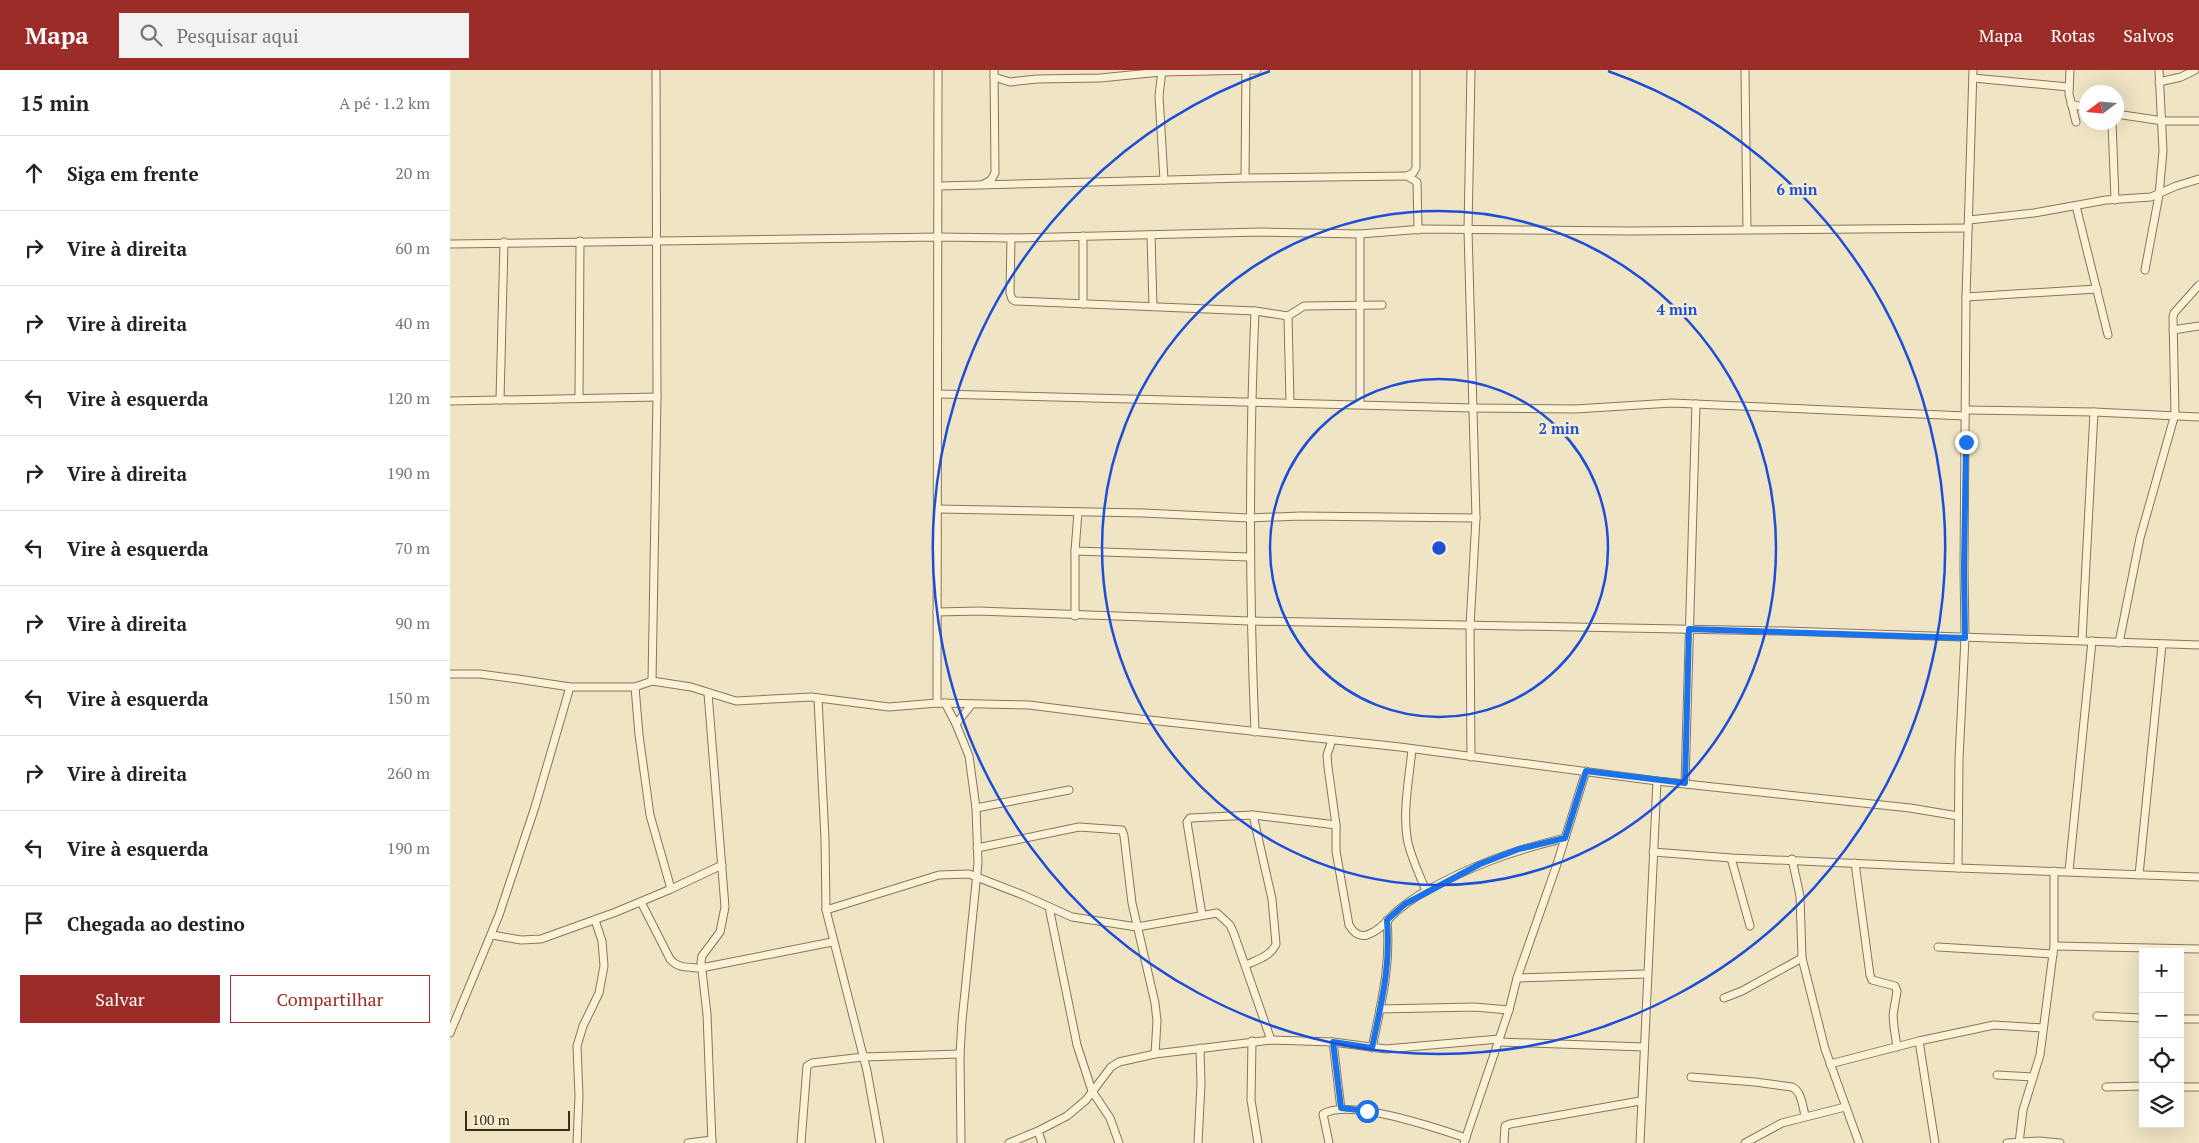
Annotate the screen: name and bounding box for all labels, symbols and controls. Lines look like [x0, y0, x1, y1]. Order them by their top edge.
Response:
search box [119, 13, 469, 58]
text: Mapa [25, 19, 89, 51]
icon: search [137, 21, 165, 49]
text: Pesquisar aqui [177, 23, 299, 48]
text: Mapa [1979, 23, 2023, 47]
text: Rotas [2051, 23, 2095, 47]
text: Salvos [2123, 23, 2174, 47]
north arrow [2079, 85, 2124, 130]
text: 15 min [20, 89, 89, 117]
text: A pé · 1.2 km [339, 92, 430, 114]
icon: ahead [20, 159, 48, 187]
text: Siga em frente [67, 161, 199, 186]
text: 20 m [395, 162, 430, 184]
text: 6 min [1776, 179, 1818, 199]
icon: right [20, 234, 48, 262]
text: Vire à direita [67, 236, 187, 261]
text: 60 m [395, 237, 430, 259]
text: 4 min [1656, 299, 1698, 319]
icon: right [20, 309, 48, 337]
text: Vire à direita [67, 311, 187, 336]
text: 40 m [395, 312, 430, 334]
icon: left [20, 384, 48, 412]
text: Vire à esquerda [67, 386, 209, 411]
text: 120 m [387, 387, 430, 409]
text: 2 min [1538, 418, 1580, 438]
route end [1955, 431, 1978, 454]
icon: right [20, 459, 48, 487]
text: Vire à direita [67, 461, 187, 486]
text: 190 m [387, 462, 430, 484]
icon: left [20, 534, 48, 562]
text: Vire à esquerda [67, 536, 209, 561]
text: 70 m [395, 537, 430, 559]
centre of rings [1430, 539, 1448, 557]
icon: right [20, 609, 48, 637]
text: Vire à direita [67, 611, 187, 636]
text: 90 m [395, 612, 430, 634]
icon: left [20, 684, 48, 712]
text: Vire à esquerda [67, 686, 209, 711]
text: 150 m [387, 687, 430, 709]
icon: right [20, 759, 48, 787]
text: Vire à direita [67, 761, 187, 786]
text: 260 m [387, 762, 430, 784]
icon: left [20, 834, 48, 862]
text: Vire à esquerda [67, 836, 209, 861]
text: 190 m [387, 837, 430, 859]
icon: arrive [20, 909, 48, 937]
text: Chegada ao destino [67, 911, 245, 936]
map controls [2139, 948, 2184, 1128]
button: + [2139, 948, 2184, 993]
button: Salvar [20, 975, 220, 1023]
button: Compartilhar [230, 975, 430, 1023]
button: − [2139, 993, 2184, 1038]
button: locate [2139, 1038, 2184, 1083]
button: layers [2139, 1083, 2184, 1128]
route start [1356, 1100, 1379, 1123]
scale bar [465, 1108, 570, 1131]
text: 100 m [472, 1110, 510, 1129]

